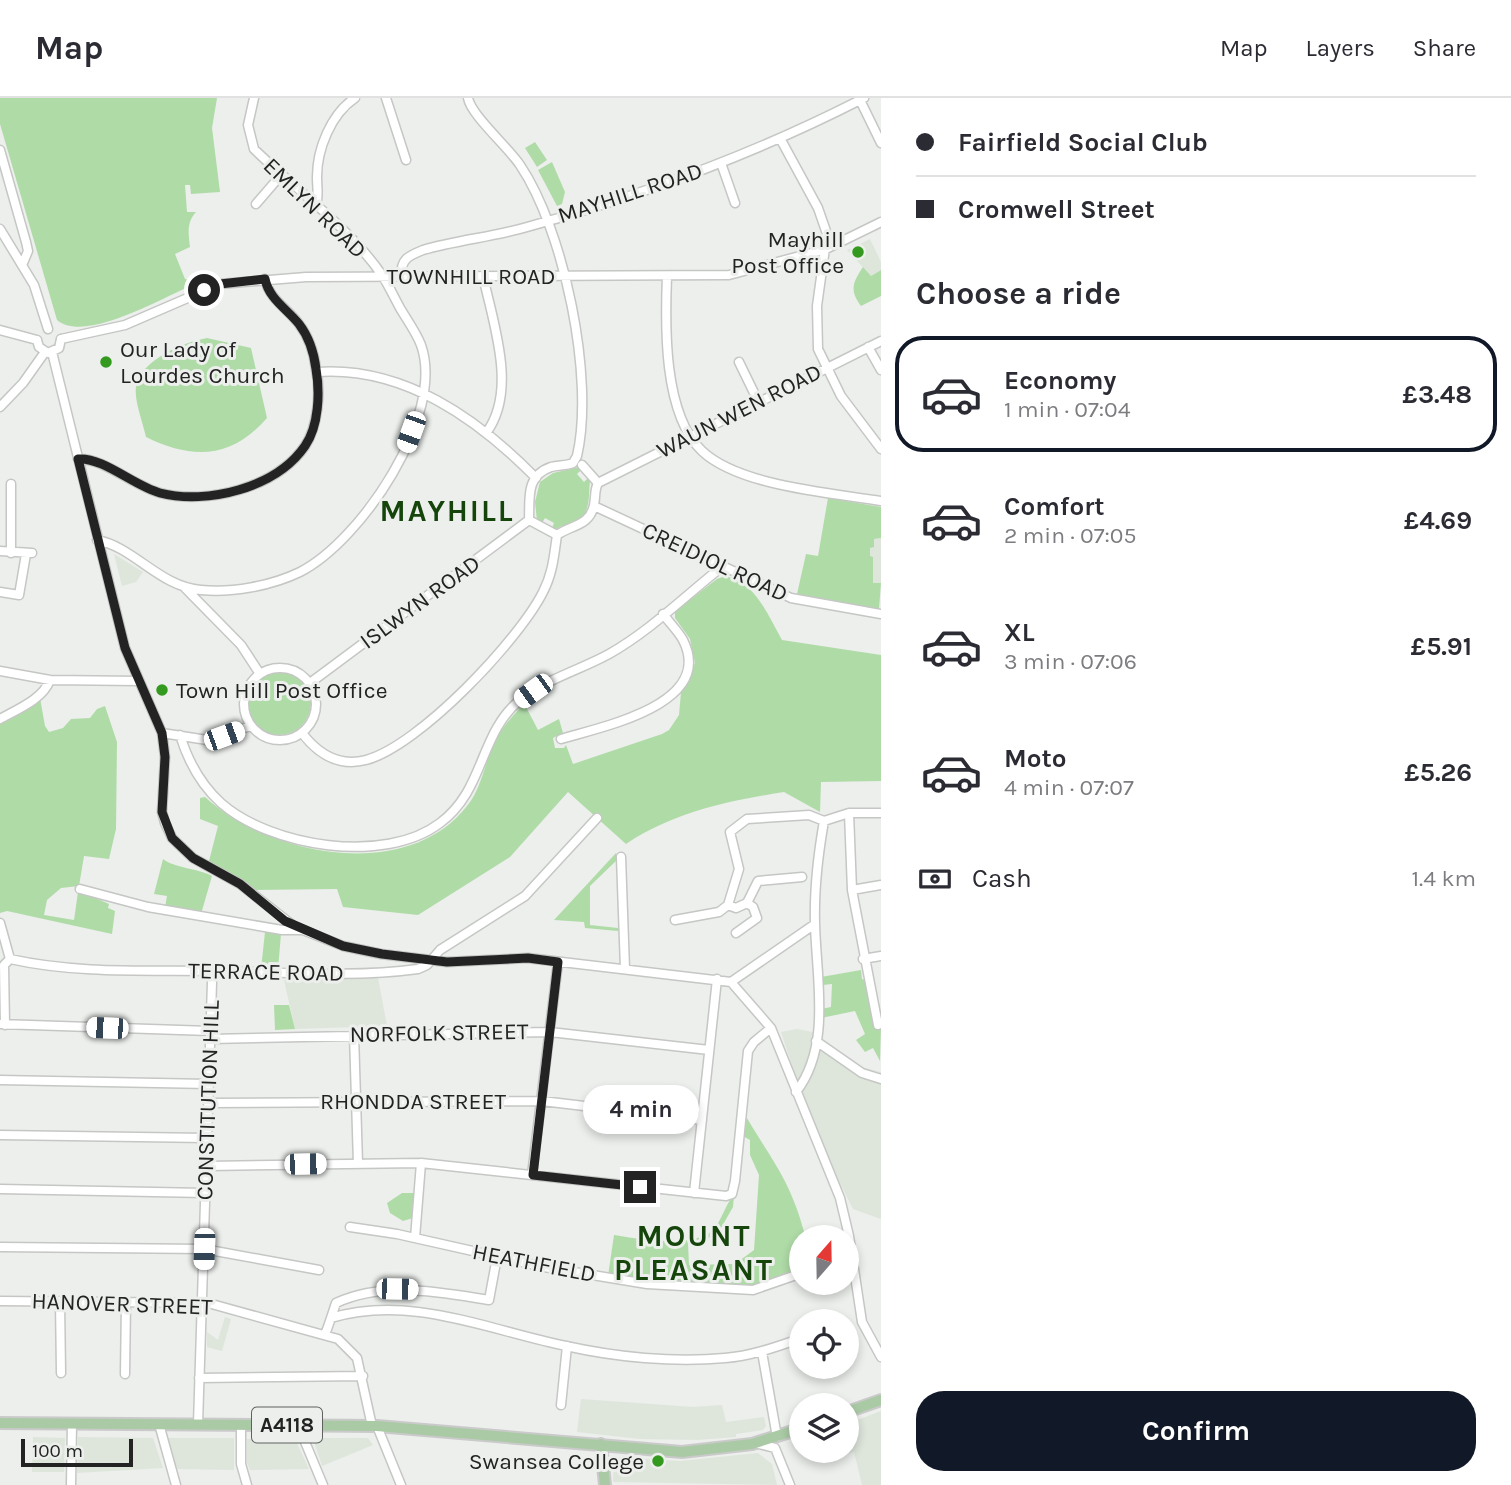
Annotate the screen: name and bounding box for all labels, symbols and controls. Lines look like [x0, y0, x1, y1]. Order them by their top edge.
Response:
text: Map [35, 29, 103, 67]
text: Map [1220, 34, 1268, 62]
text: Layers [1306, 34, 1375, 62]
text: Share [1413, 34, 1476, 62]
text: Fairfield Social Club [958, 127, 1208, 158]
street label: EMLYN ROAD [258, 152, 372, 264]
street label: MAYHILL ROAD [554, 157, 706, 229]
text: Cromwell Street [958, 194, 1155, 225]
place label: Mayhill Post Office [731, 226, 844, 279]
marker: Mayhill Post Office [850, 244, 866, 260]
street label: TOWNHILL ROAD [387, 263, 555, 290]
route start [188, 274, 220, 306]
text: Choose a ride [916, 275, 1121, 312]
place label: Our Lady of Lourdes Church [120, 336, 285, 389]
marker: Our Lady of Lourdes Church [98, 354, 114, 370]
street label: WAUN WEN ROAD [652, 358, 826, 464]
icon: car [920, 363, 983, 426]
text: Economy [1004, 365, 1116, 396]
text: £3.48 [1402, 379, 1472, 410]
text: 1 min · 07:04 [1004, 396, 1131, 423]
car [394, 409, 429, 455]
icon: car [920, 489, 983, 552]
text: Comfort [1004, 491, 1105, 522]
district label: MAYHILL [379, 493, 515, 529]
text: £4.69 [1404, 505, 1472, 536]
street label: CREIDIOL ROAD [638, 516, 792, 608]
text: 2 min · 07:05 [1004, 522, 1136, 549]
street label: ISLWYN ROAD [355, 549, 485, 655]
icon: car [920, 615, 983, 678]
text: XL [1004, 617, 1035, 648]
text: £5.91 [1411, 631, 1472, 662]
text: 3 min · 07:06 [1004, 648, 1137, 675]
car [510, 670, 557, 712]
place label: Town Hill Post Office [176, 677, 387, 704]
marker: Town Hill Post Office [154, 682, 170, 698]
car [201, 719, 248, 753]
icon: car [920, 741, 983, 804]
text: Moto [1004, 743, 1066, 774]
text: £5.26 [1404, 757, 1472, 788]
text: 4 min · 07:07 [1004, 774, 1134, 801]
icon: cash [916, 860, 954, 898]
text: Cash [972, 863, 1032, 894]
text: 1.4 km [1412, 865, 1476, 892]
street label: TERRACE ROAD [188, 957, 344, 987]
street label: CONSTITUTION HILL [191, 999, 225, 1201]
car [86, 1017, 129, 1039]
street label: NORFOLK STREET [349, 1018, 529, 1048]
callout: 4 min [582, 1086, 698, 1134]
street label: RHONDDA STREET [320, 1088, 506, 1115]
text: 4 min [609, 1096, 673, 1123]
car [284, 1153, 327, 1175]
route end [624, 1171, 656, 1203]
district label: MOUNT PLEASANT [614, 1218, 774, 1288]
north arrow [789, 1225, 859, 1295]
map controls [789, 1225, 859, 1463]
car [193, 1228, 216, 1270]
street label: HEATHFIELD [470, 1238, 598, 1288]
car [376, 1278, 419, 1300]
street label: HANOVER STREET [31, 1287, 214, 1321]
button: locate [789, 1309, 859, 1379]
button: Confirm [916, 1391, 1476, 1471]
button: layers [789, 1393, 859, 1463]
road number: A4118 [252, 1408, 322, 1442]
scale bar [21, 1436, 133, 1468]
text: 100 m [32, 1440, 83, 1462]
place label: Swansea College [469, 1448, 644, 1475]
marker: Swansea College [650, 1453, 666, 1469]

